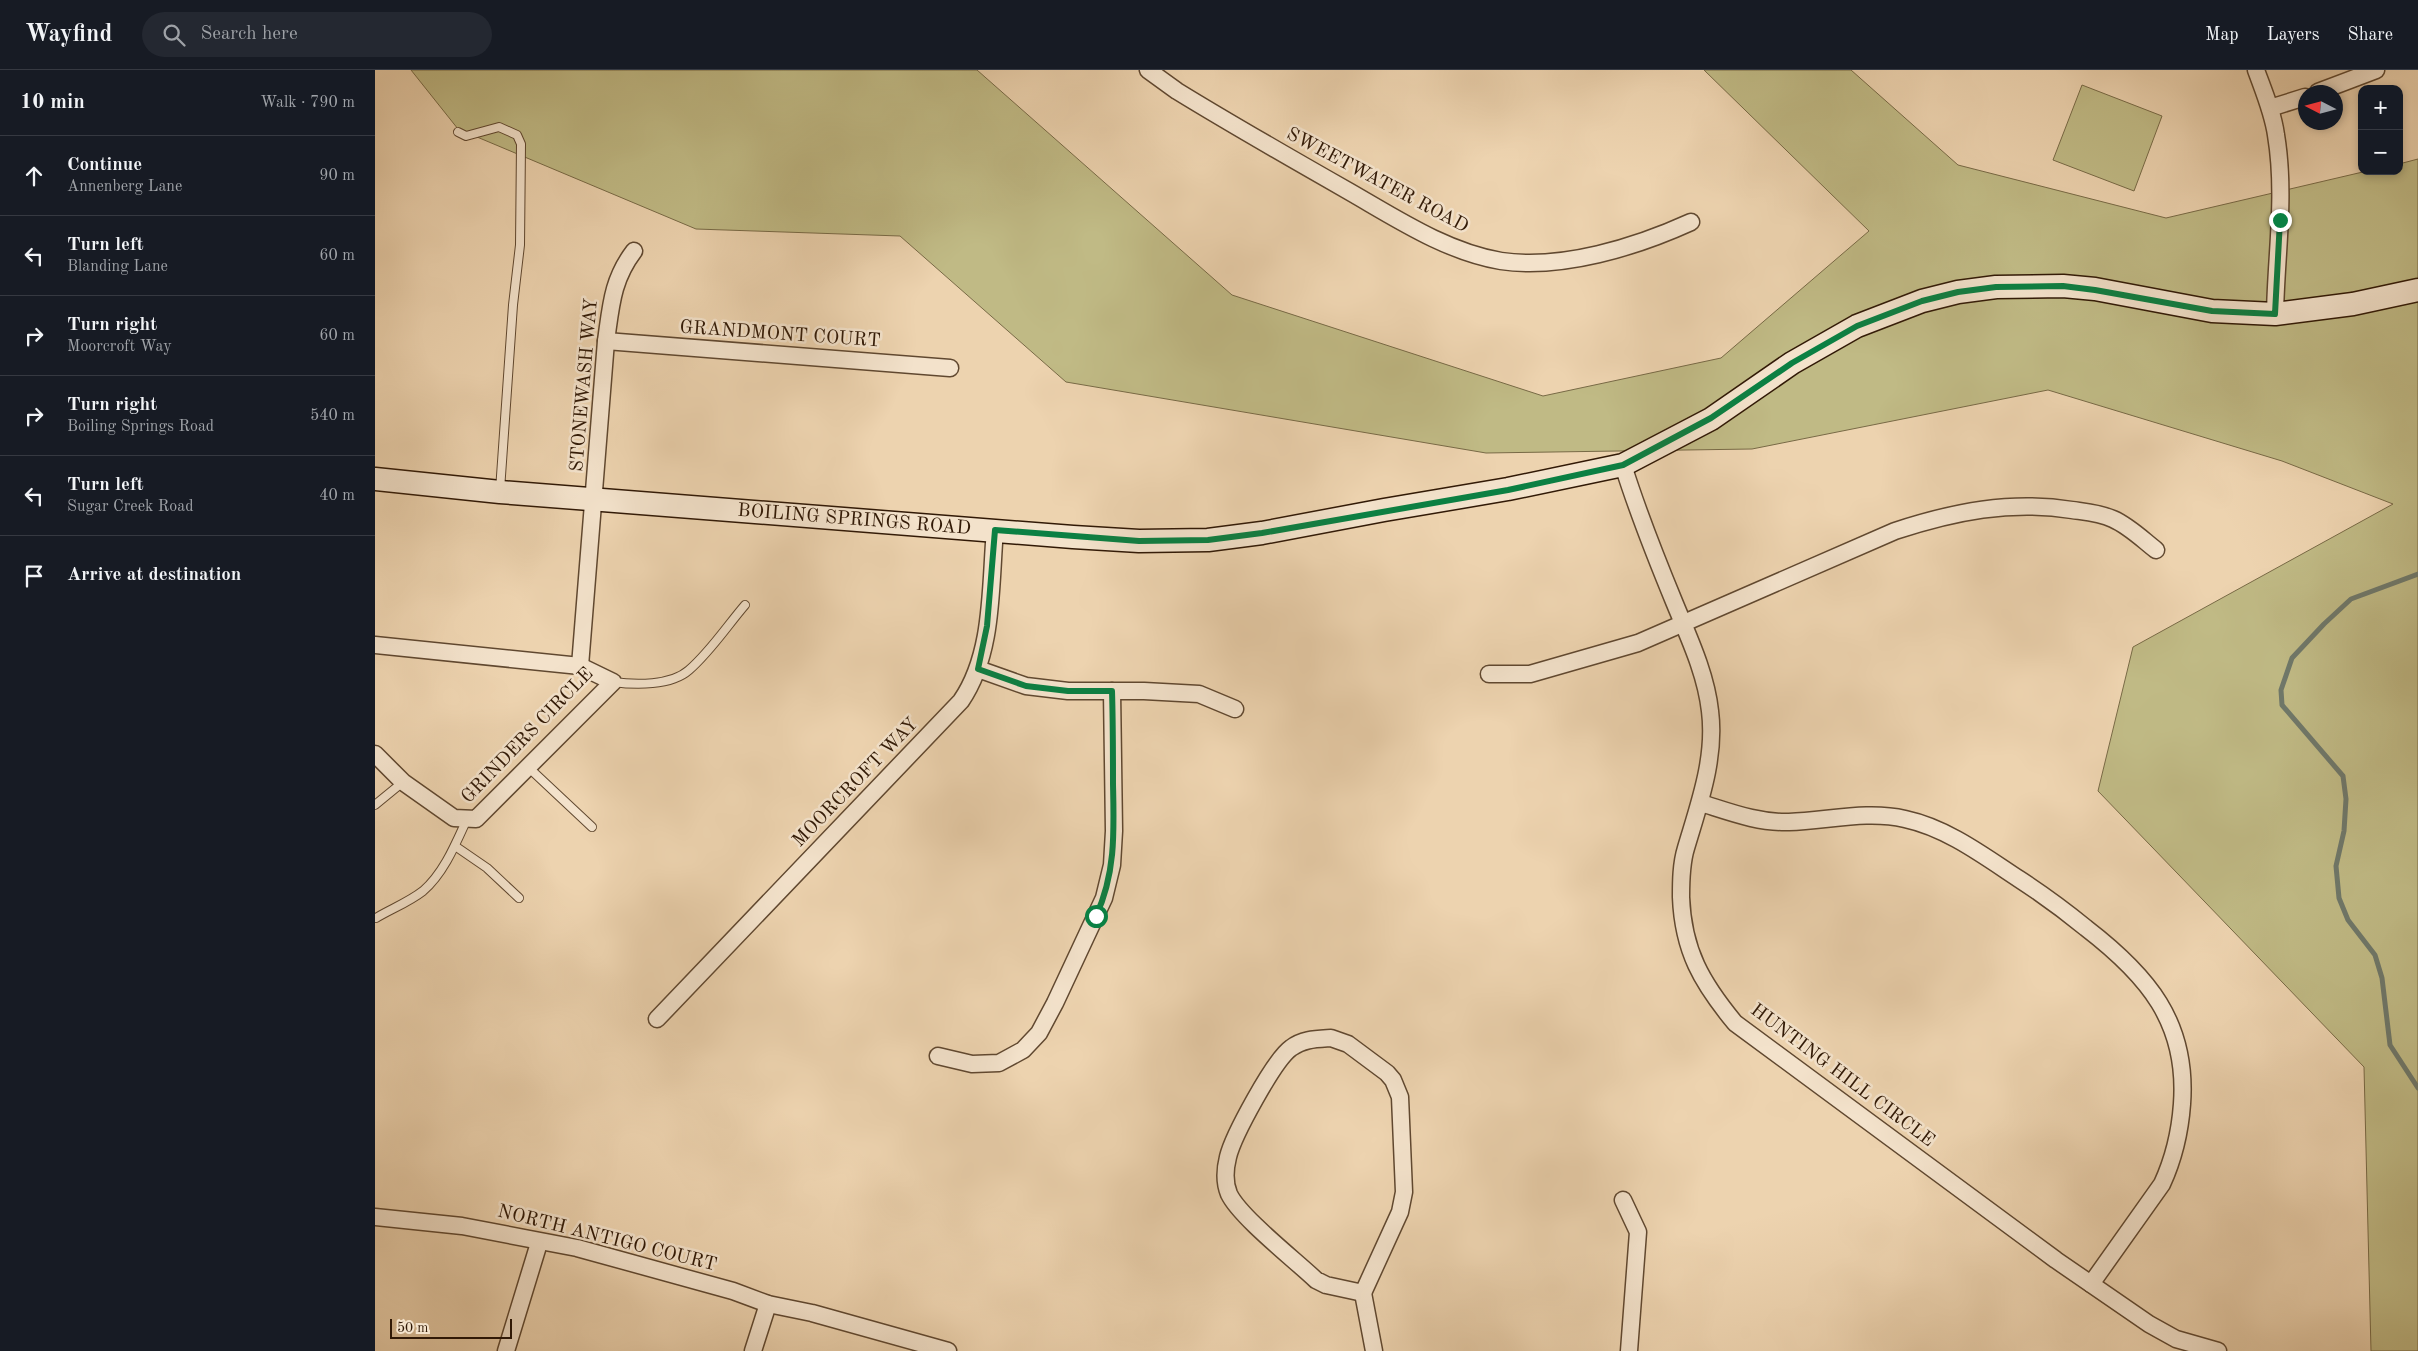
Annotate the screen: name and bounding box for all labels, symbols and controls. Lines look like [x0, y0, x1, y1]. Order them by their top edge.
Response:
search box [142, 12, 492, 57]
icon: search [160, 21, 188, 49]
text: Wayfind [25, 23, 112, 47]
text: Search here [200, 25, 298, 44]
text: Map [2205, 26, 2239, 44]
text: Layers [2267, 26, 2319, 44]
text: Share [2347, 26, 2393, 44]
north arrow [2298, 85, 2343, 130]
map controls [2358, 85, 2403, 175]
button: + [2358, 85, 2403, 130]
text: 10 min [20, 92, 85, 113]
text: Walk · 790 m [260, 95, 355, 111]
street label: SWEETWATER ROAD [1283, 125, 1471, 237]
button: − [2358, 130, 2403, 175]
text: Continue [67, 156, 142, 175]
icon: ahead [20, 162, 48, 190]
text: 90 m [319, 168, 355, 184]
text: Annenberg Lane [67, 179, 182, 195]
route end [2269, 209, 2292, 232]
text: Turn left [67, 236, 144, 255]
icon: left [20, 242, 48, 270]
text: 60 m [319, 248, 355, 264]
text: Blanding Lane [67, 259, 168, 275]
street label: STONEWASH WAY [568, 297, 602, 473]
text: Turn right [67, 316, 157, 335]
street label: GRANDMONT COURT [679, 318, 881, 352]
icon: right [20, 322, 48, 350]
text: 60 m [319, 328, 355, 344]
text: Moorcroft Way [67, 339, 172, 355]
text: Turn right [67, 396, 157, 415]
icon: right [20, 402, 48, 430]
text: 540 m [310, 408, 355, 424]
text: Boiling Springs Road [67, 419, 214, 435]
text: Turn left [67, 476, 144, 495]
icon: left [20, 482, 48, 510]
text: 40 m [319, 488, 355, 504]
text: Sugar Creek Road [67, 499, 194, 515]
street label: BOILING SPRINGS ROAD [737, 501, 972, 538]
icon: arrive [20, 562, 48, 590]
text: Arrive at destination [67, 566, 241, 585]
street label: GRINDERS CIRCLE [458, 665, 598, 807]
street label: MOORCROFT WAY [790, 715, 922, 851]
route start [1085, 905, 1108, 928]
street label: HUNTING HILL CIRCLE [1747, 1001, 1937, 1151]
street label: NORTH ANTIGO COURT [495, 1203, 719, 1275]
scale bar [390, 1316, 513, 1339]
text: 50 m [397, 1321, 428, 1335]

